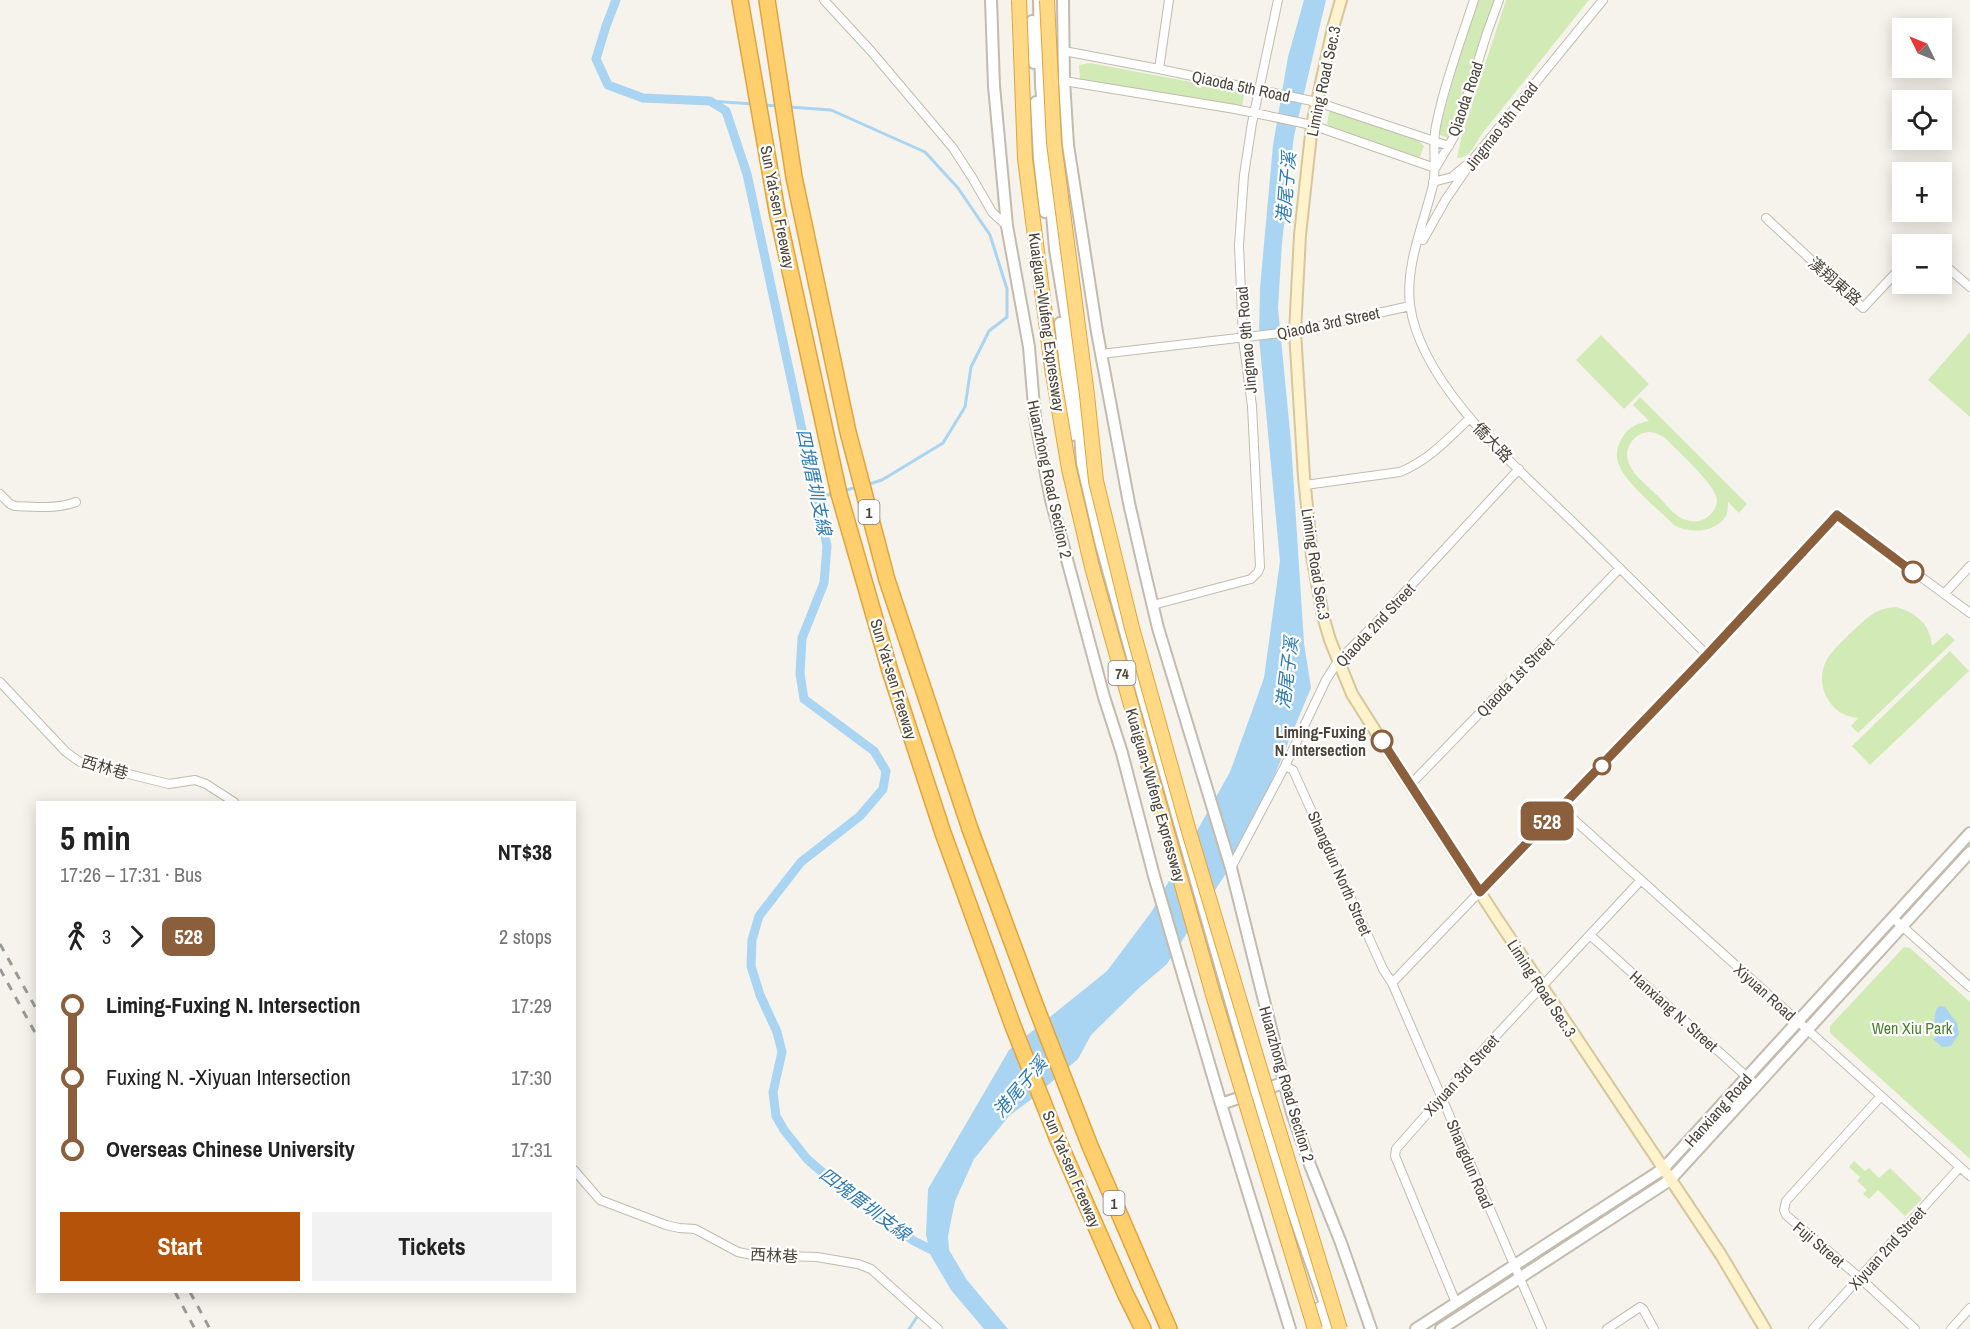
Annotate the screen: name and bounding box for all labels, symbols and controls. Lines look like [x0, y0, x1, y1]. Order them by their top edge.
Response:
north arrow [1892, 18, 1952, 78]
map controls [1892, 18, 1952, 294]
street label: Liming Road Sec.3 [1301, 24, 1345, 138]
street label: Qiaoda Road [1442, 59, 1488, 139]
street label: Qiaoda 5th Road [1190, 65, 1292, 107]
street label: Jingmao 5th Road [1459, 77, 1543, 175]
button: locate [1892, 90, 1952, 150]
street label: Sun Yat-sen Freeway [755, 144, 801, 271]
water label: 港尾子溪 [1270, 148, 1302, 225]
button: + [1892, 162, 1952, 222]
street label: Kuaiguan-Wufeng Expressway [1024, 231, 1070, 413]
button: − [1892, 234, 1952, 294]
street label: 漢翔東路 [1804, 252, 1866, 310]
street label: Jingmao 9th Road [1230, 286, 1262, 394]
street label: Qiaoda 3rd Street [1275, 301, 1382, 345]
street label: Huanzhong Road Section 2 [1022, 398, 1078, 560]
street label: 僑大路 [1468, 417, 1518, 467]
water label: 四塊厝圳支線 [791, 427, 838, 539]
road number: 1 [858, 500, 880, 524]
street label: Liming Road Sec.3 [1296, 507, 1336, 621]
unlabelled marker [1902, 561, 1924, 583]
street label: Qiaoda 2nd Street [1330, 578, 1420, 672]
street label: Sun Yat-sen Freeway [865, 616, 923, 742]
street label: Qiaoda 1st Street [1471, 632, 1559, 722]
water label: 港尾子溪 [1270, 633, 1304, 710]
road number: 74 [1108, 661, 1136, 685]
street label: Kuaiguan-Wufeng Expressway [1121, 705, 1191, 885]
place label: Liming-Fuxing N. Intersection [1275, 721, 1366, 761]
marker: Liming-Fuxing N. Intersection [1371, 730, 1393, 752]
street label: 西林巷 [79, 750, 131, 784]
unlabelled marker [1593, 757, 1611, 775]
line badge: 528 [1512, 802, 1582, 840]
street label: Shangdun North Street [1303, 807, 1377, 939]
text: 528 [1533, 807, 1561, 836]
text: 5 min [60, 816, 131, 860]
text: NT$38 [498, 837, 552, 867]
text: 17:26 – 17:31 · Bus [60, 861, 202, 888]
icon: walk [60, 920, 93, 953]
icon: forward [120, 920, 153, 953]
text: 528 [174, 922, 203, 951]
text: 3 [102, 923, 111, 950]
text: 2 stops [499, 923, 552, 950]
street label: Liming Road Sec.3 [1502, 935, 1582, 1041]
street label: Xiyuan Road [1729, 958, 1801, 1026]
street label: Hanxiang N. Street [1625, 965, 1723, 1057]
text: Liming-Fuxing N. Intersection [106, 990, 361, 1020]
text: 17:29 [511, 992, 552, 1019]
street label: Huanzhong Road Section 2 [1254, 1003, 1320, 1165]
park label: Wen Xiu Park [1872, 1017, 1953, 1039]
street label: Xiyuan 3rd Street [1419, 1029, 1504, 1120]
water label: 港尾子溪 [987, 1049, 1055, 1123]
text: Fuxing N. -Xiyuan Intersection [106, 1062, 351, 1092]
text: 17:30 [511, 1064, 552, 1091]
street label: Hanxiang Road [1679, 1069, 1757, 1151]
street label: Sun Yat-sen Freeway [1037, 1107, 1107, 1231]
street label: Shangdun Road [1441, 1116, 1499, 1212]
text: Overseas Chinese University [106, 1134, 355, 1164]
text: 17:31 [511, 1136, 552, 1163]
water label: 四塊厝圳支線 [814, 1162, 917, 1248]
road number: 1 [1104, 1191, 1124, 1215]
street label: Xiyuan 2nd Street [1844, 1201, 1931, 1294]
button: Start [60, 1212, 300, 1281]
button: Tickets [312, 1212, 552, 1281]
street label: Fuji Street [1789, 1216, 1850, 1272]
street label: 西林巷 [749, 1243, 799, 1267]

